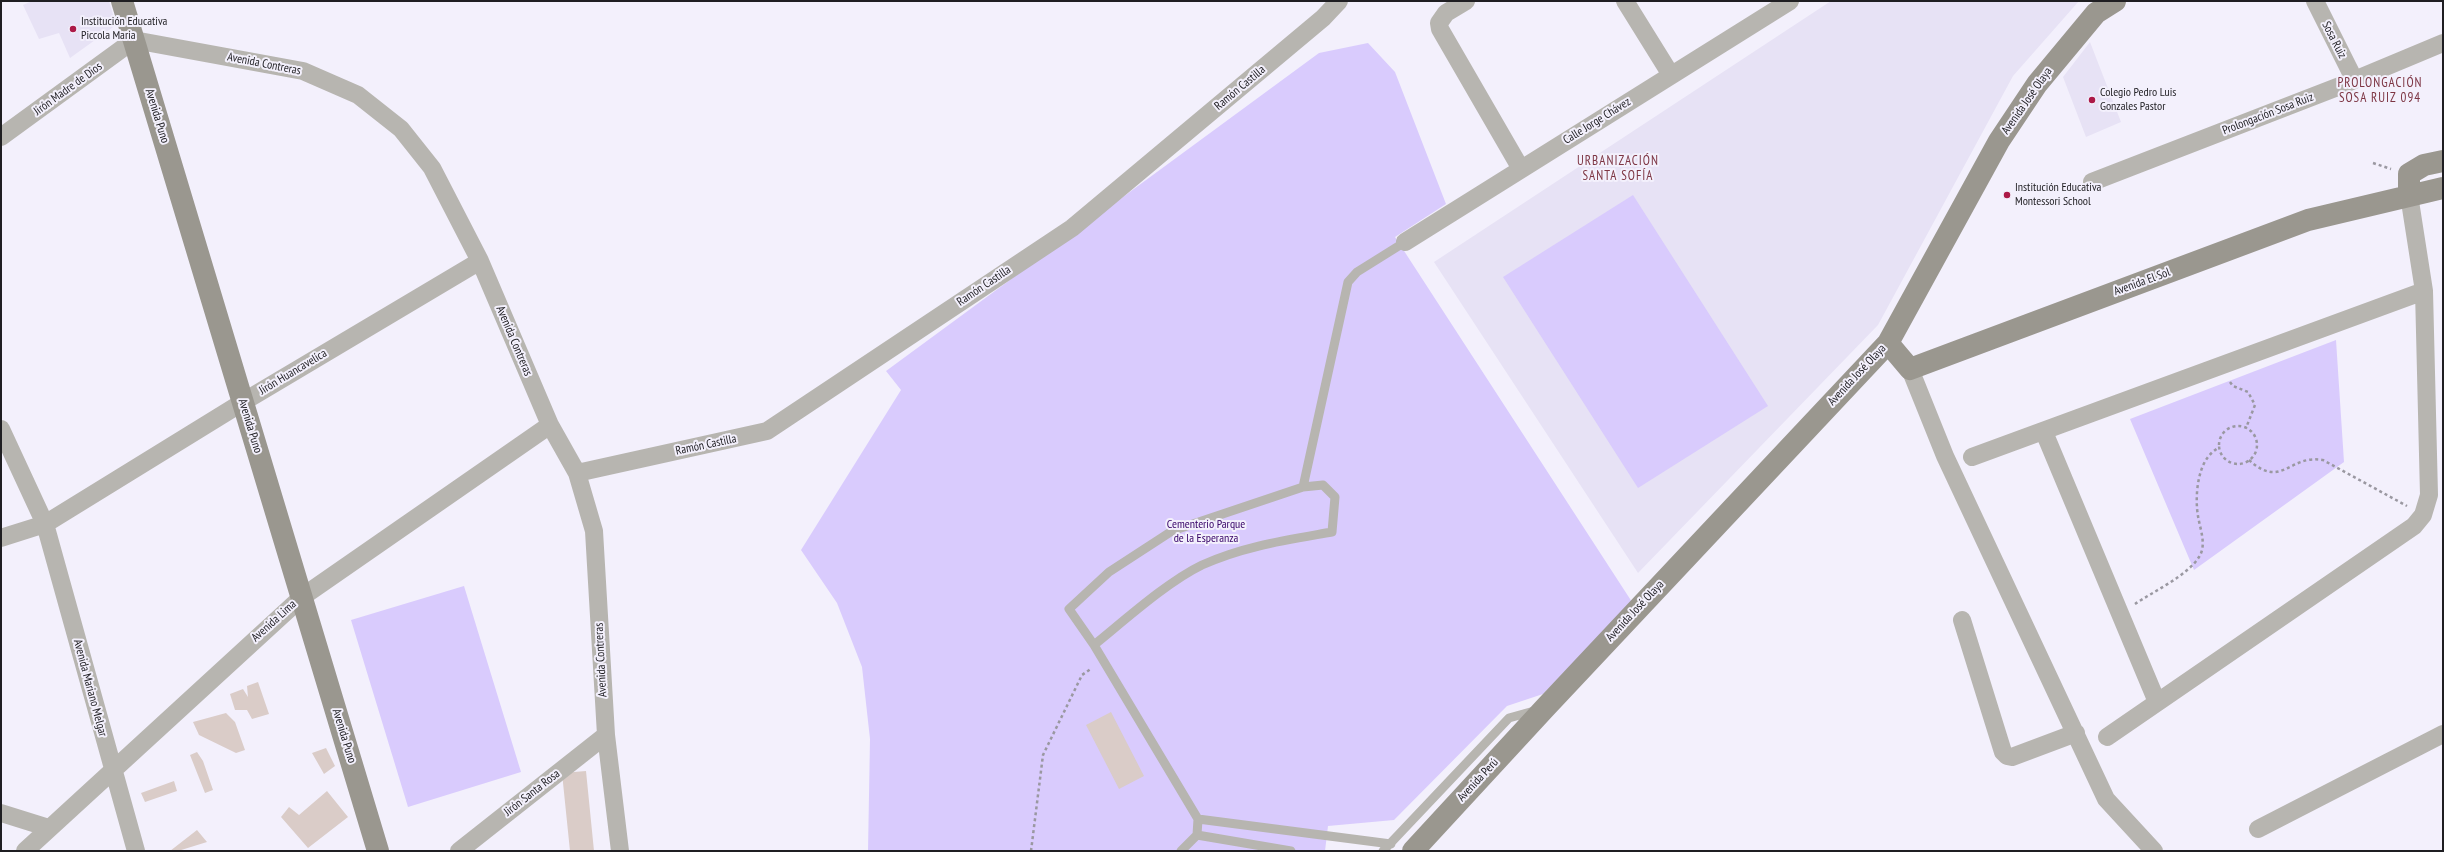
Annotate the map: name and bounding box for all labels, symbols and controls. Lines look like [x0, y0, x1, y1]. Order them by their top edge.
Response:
place label: Institución Educativa Piccola Maria [81, 15, 167, 43]
street label: Sosa Ruiz [2319, 19, 2349, 61]
marker: Institución Educativa Piccola Maria [68, 24, 78, 34]
street label: Avenida Contreras [226, 50, 302, 78]
street label: Jirón Madre de Dios [31, 59, 105, 119]
street label: Ramón Castilla [1212, 63, 1268, 113]
street label: Avenida José Olaya [1999, 65, 2055, 137]
district label: PROLONGACIÓN SOSA RUIZ 094 [2337, 75, 2423, 106]
place label: Colegio Pedro Luis Gonzales Pastor [2100, 86, 2176, 114]
street label: Avenida Puno [142, 87, 172, 145]
street label: Prolongación Sosa Ruiz [2220, 90, 2316, 138]
street label: Calle Jorge Chávez [1561, 95, 1633, 147]
marker: Colegio Pedro Luis Gonzales Pastor [2087, 95, 2097, 105]
district label: URBANIZACIÓN SANTA SOFÍA [1577, 153, 1659, 184]
place label: Institución Educativa Montessori School [2015, 181, 2101, 209]
marker: Institución Educativa Montessori School [2002, 190, 2012, 200]
street label: Ramón Castilla [954, 263, 1014, 309]
street label: Avenida El Sol [2112, 265, 2172, 299]
street label: Avenida Contreras [493, 304, 535, 378]
street label: Avenida José Olaya [1825, 341, 1889, 409]
street label: Jirón Huancavelica [256, 346, 330, 398]
street label: Avenida Puno [235, 397, 265, 455]
street label: Ramón Castilla [674, 432, 738, 458]
park label: Cementerio Parque de la Esperanza [1167, 518, 1245, 546]
street label: Avenida José Olaya [1603, 577, 1667, 645]
street label: Avenida Lima [249, 597, 299, 645]
street label: Avenida Contreras [592, 622, 610, 698]
street label: Avenida Mariano Melgar [70, 638, 110, 738]
street label: Avenida Puno [329, 707, 359, 765]
street label: Avenida Perú [1454, 755, 1502, 805]
street label: Jirón Santa Rosa [501, 767, 563, 819]

